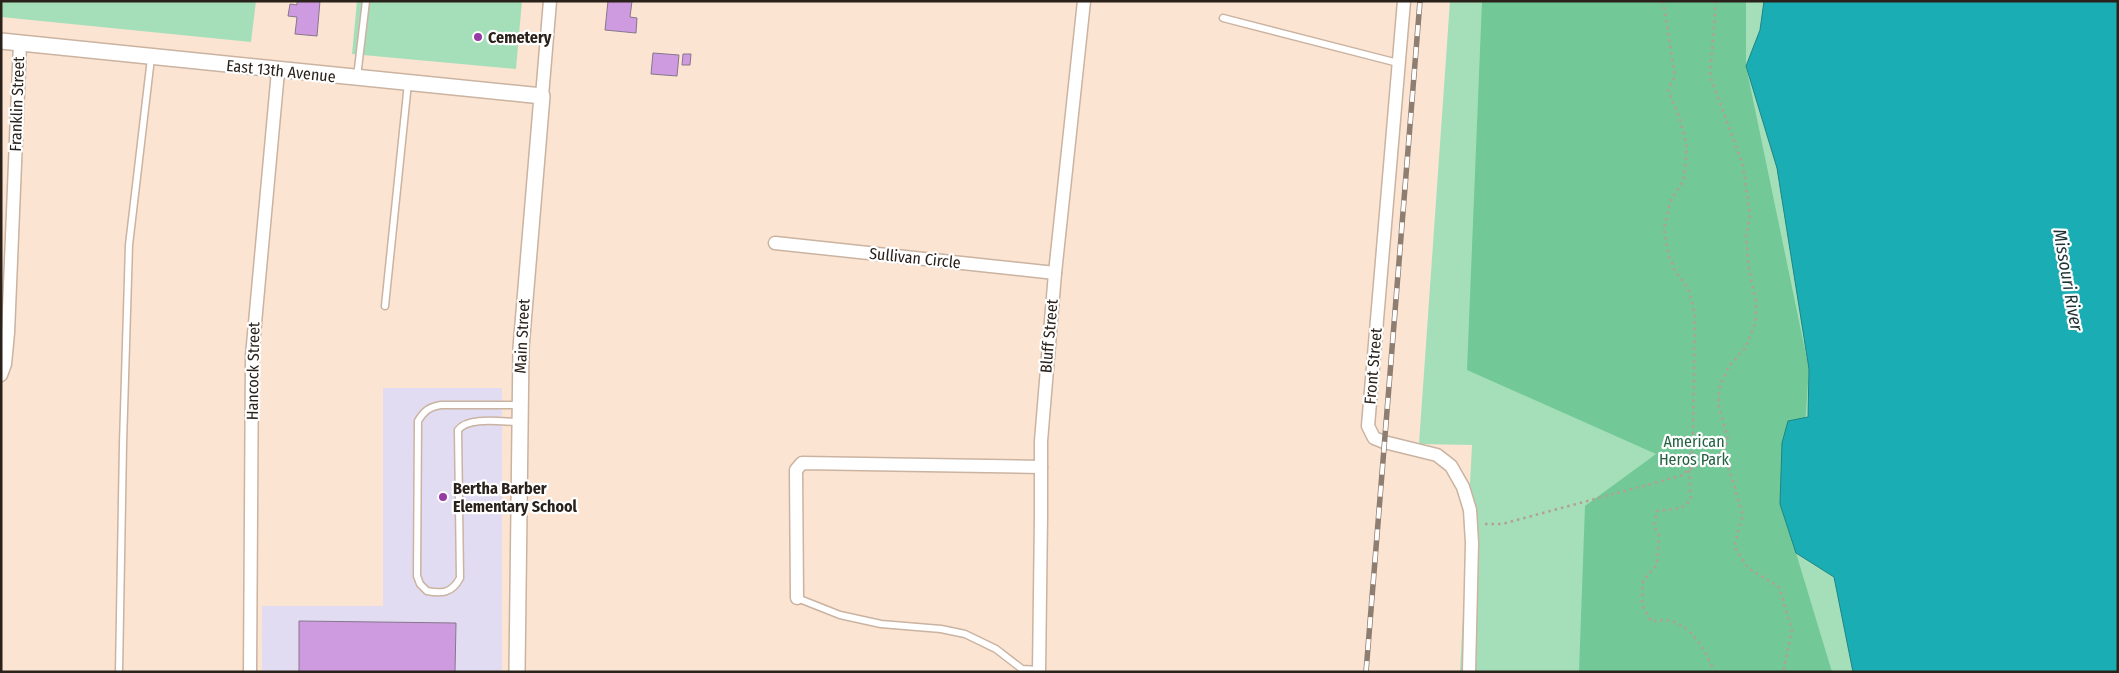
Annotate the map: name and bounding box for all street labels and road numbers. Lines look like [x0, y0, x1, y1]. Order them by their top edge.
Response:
street label: Franklin Street [6, 55, 28, 152]
street label: East 13th Avenue [225, 56, 337, 86]
street label: Sullivan Circle [868, 244, 962, 272]
street label: Main Street [511, 297, 533, 374]
street label: Bluff Street [1036, 297, 1062, 374]
street label: Hancock Street [243, 321, 263, 420]
street label: Front Street [1360, 326, 1386, 405]

